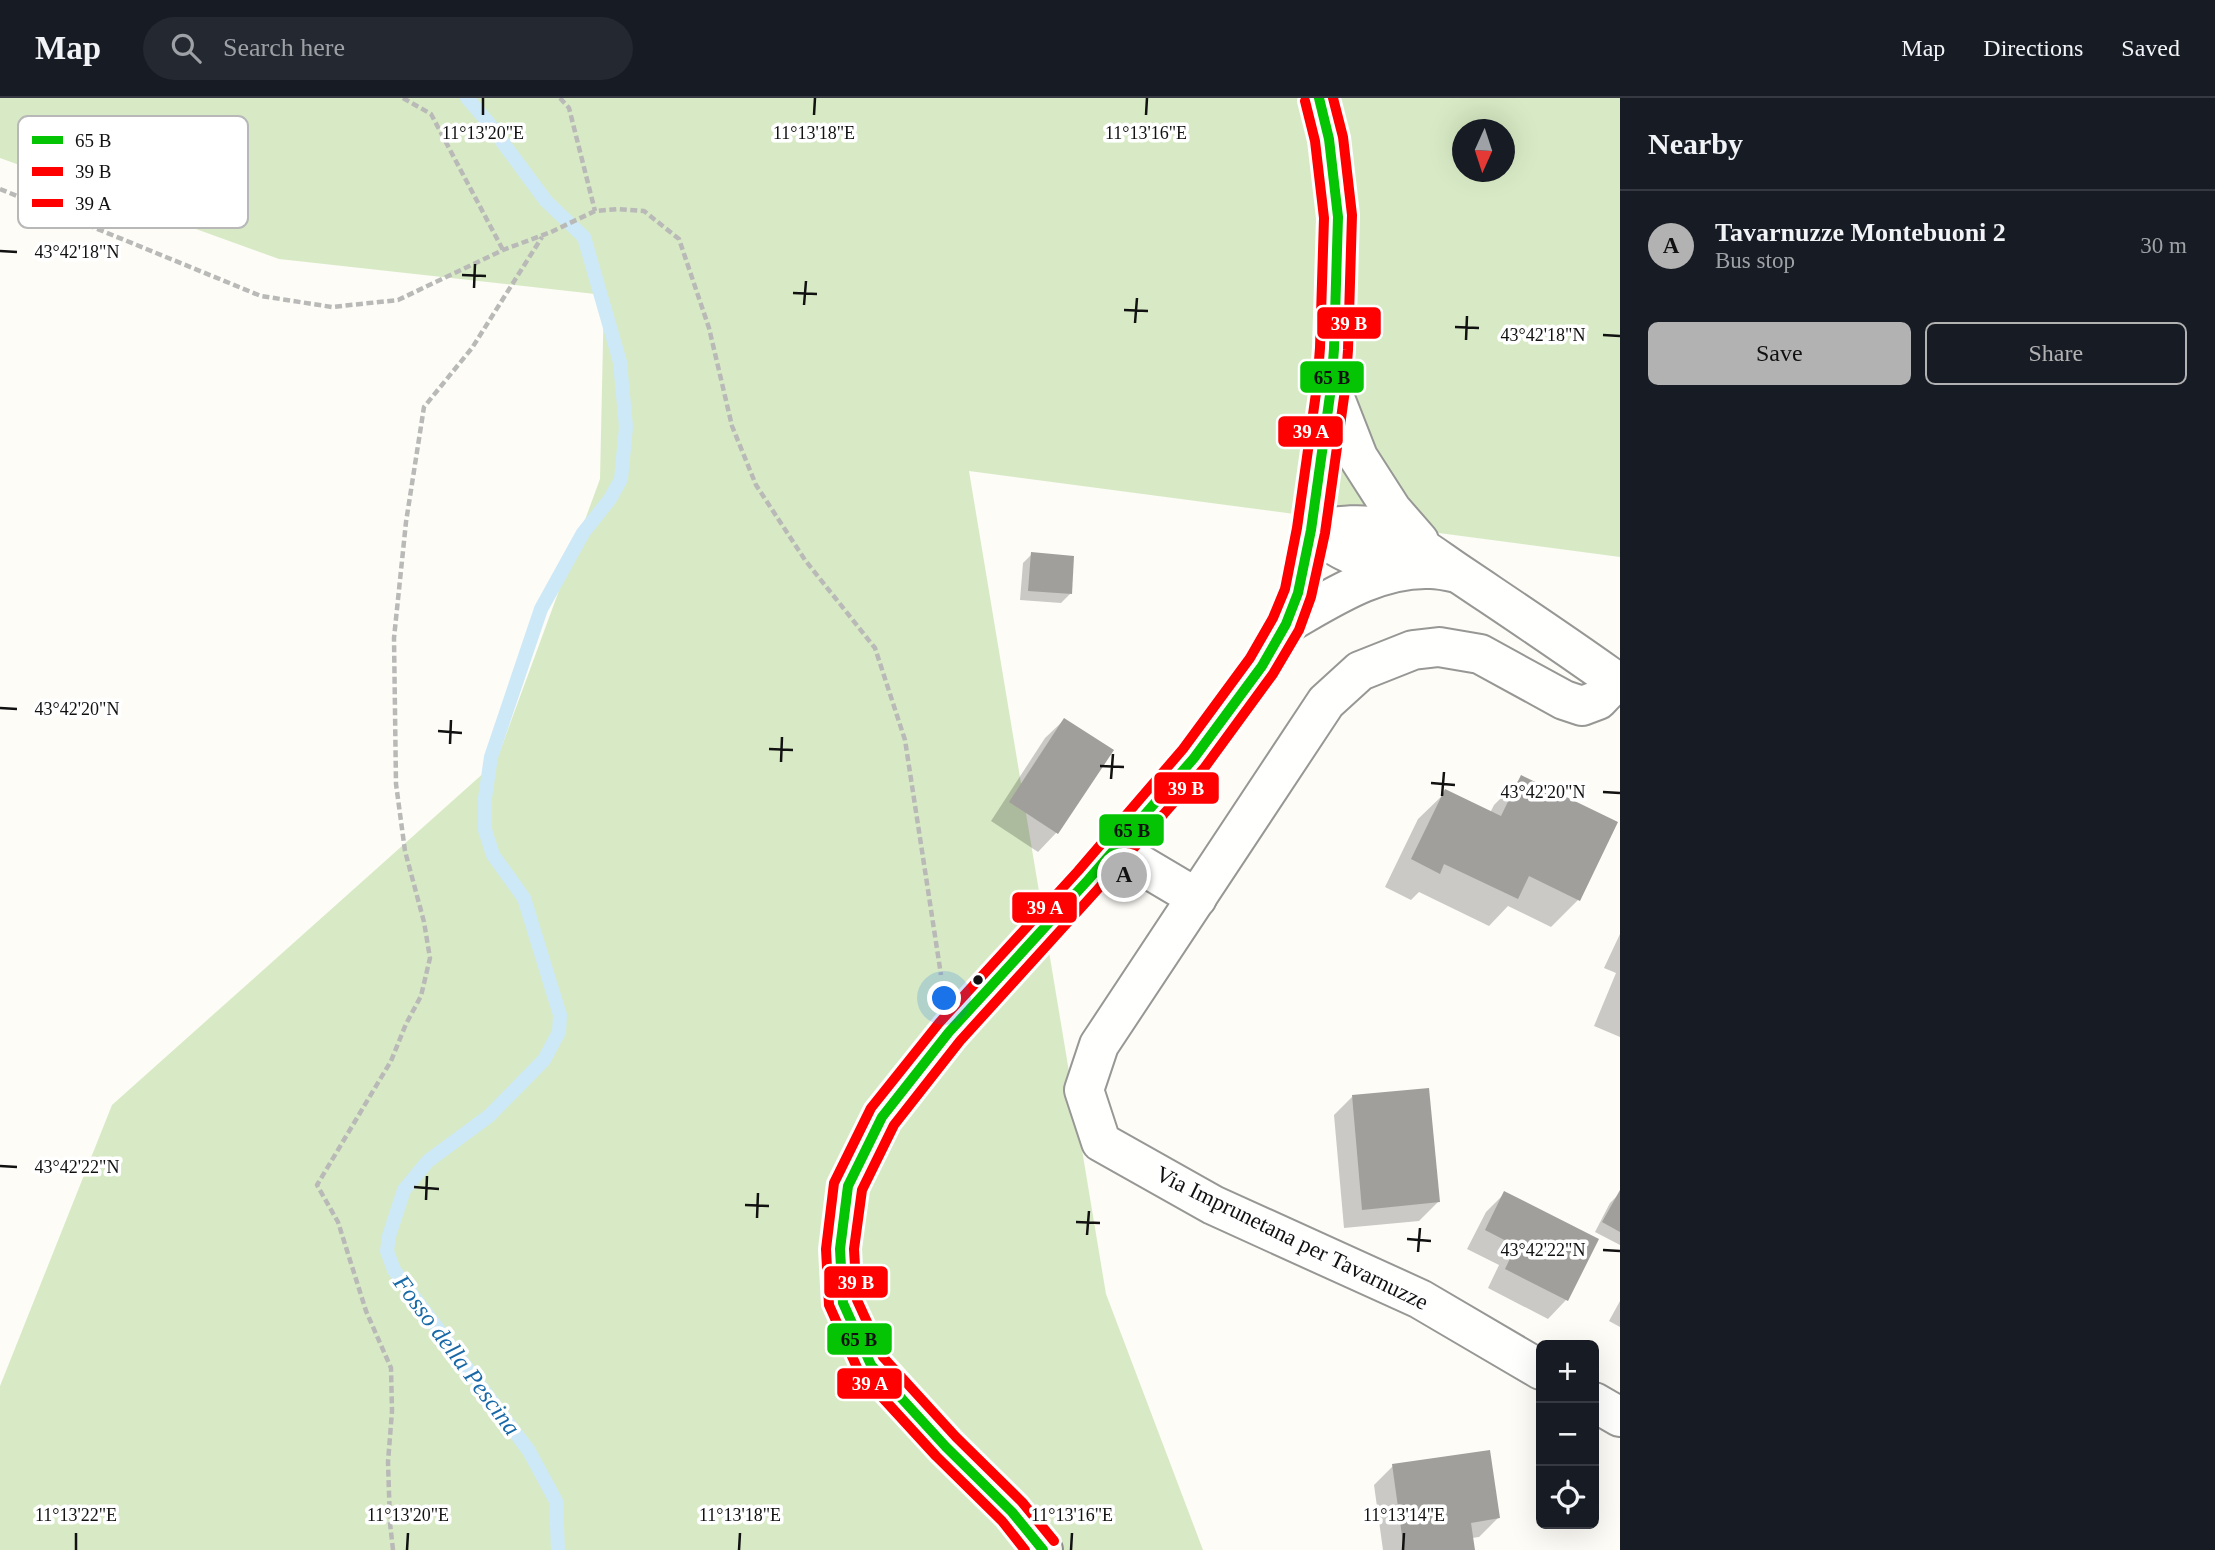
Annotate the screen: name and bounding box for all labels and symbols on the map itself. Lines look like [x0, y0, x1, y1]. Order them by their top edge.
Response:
legend [18, 116, 248, 228]
north arrow [1452, 119, 1515, 182]
text: 11°13'20"E [442, 123, 524, 143]
text: 11°13'18"E [773, 123, 855, 143]
text: 11°13'16"E [1105, 123, 1187, 143]
text: 65 B [75, 130, 111, 151]
text: 39 B [75, 161, 111, 182]
text: 39 A [75, 193, 112, 214]
text: 43°42'18"N [35, 242, 119, 262]
line badge: 39 B [1316, 306, 1382, 340]
text: 39 B [1331, 313, 1368, 334]
text: 43°42'18"N [1501, 325, 1585, 345]
line badge: 65 B [1299, 360, 1365, 394]
text: 65 B [1314, 367, 1351, 388]
line badge: 39 A [1277, 415, 1344, 448]
text: 39 A [1293, 421, 1329, 442]
text: 43°42'20"N [35, 699, 119, 719]
line badge: 39 B [1153, 771, 1220, 805]
text: 39 B [1168, 778, 1205, 799]
text: 43°42'20"N [1501, 782, 1585, 802]
line badge: 65 B [1098, 813, 1165, 847]
text: 65 B [1114, 820, 1151, 841]
pin: A [1101, 849, 1147, 901]
line badge: 39 A [1011, 891, 1078, 924]
text: 39 A [1027, 897, 1063, 918]
unlabelled marker [971, 973, 985, 987]
your location [927, 981, 961, 1015]
text: 43°42'22"N [35, 1157, 119, 1177]
street label: Via Imprunetana per Tavarnuzze [1152, 1161, 1432, 1315]
text: 43°42'22"N [1501, 1240, 1585, 1260]
line badge: 39 B [823, 1265, 889, 1299]
water label: Fosso della Pescina [388, 1269, 526, 1440]
text: 39 B [838, 1272, 875, 1293]
line badge: 65 B [826, 1322, 893, 1356]
text: 65 B [841, 1329, 878, 1350]
line badge: 39 A [836, 1367, 903, 1400]
text: 39 A [852, 1373, 888, 1394]
text: 11°13'22"E [35, 1505, 117, 1525]
text: 11°13'20"E [367, 1505, 449, 1525]
text: 11°13'18"E [699, 1505, 781, 1525]
text: 11°13'16"E [1031, 1505, 1113, 1525]
text: 11°13'14"E [1363, 1505, 1445, 1525]

